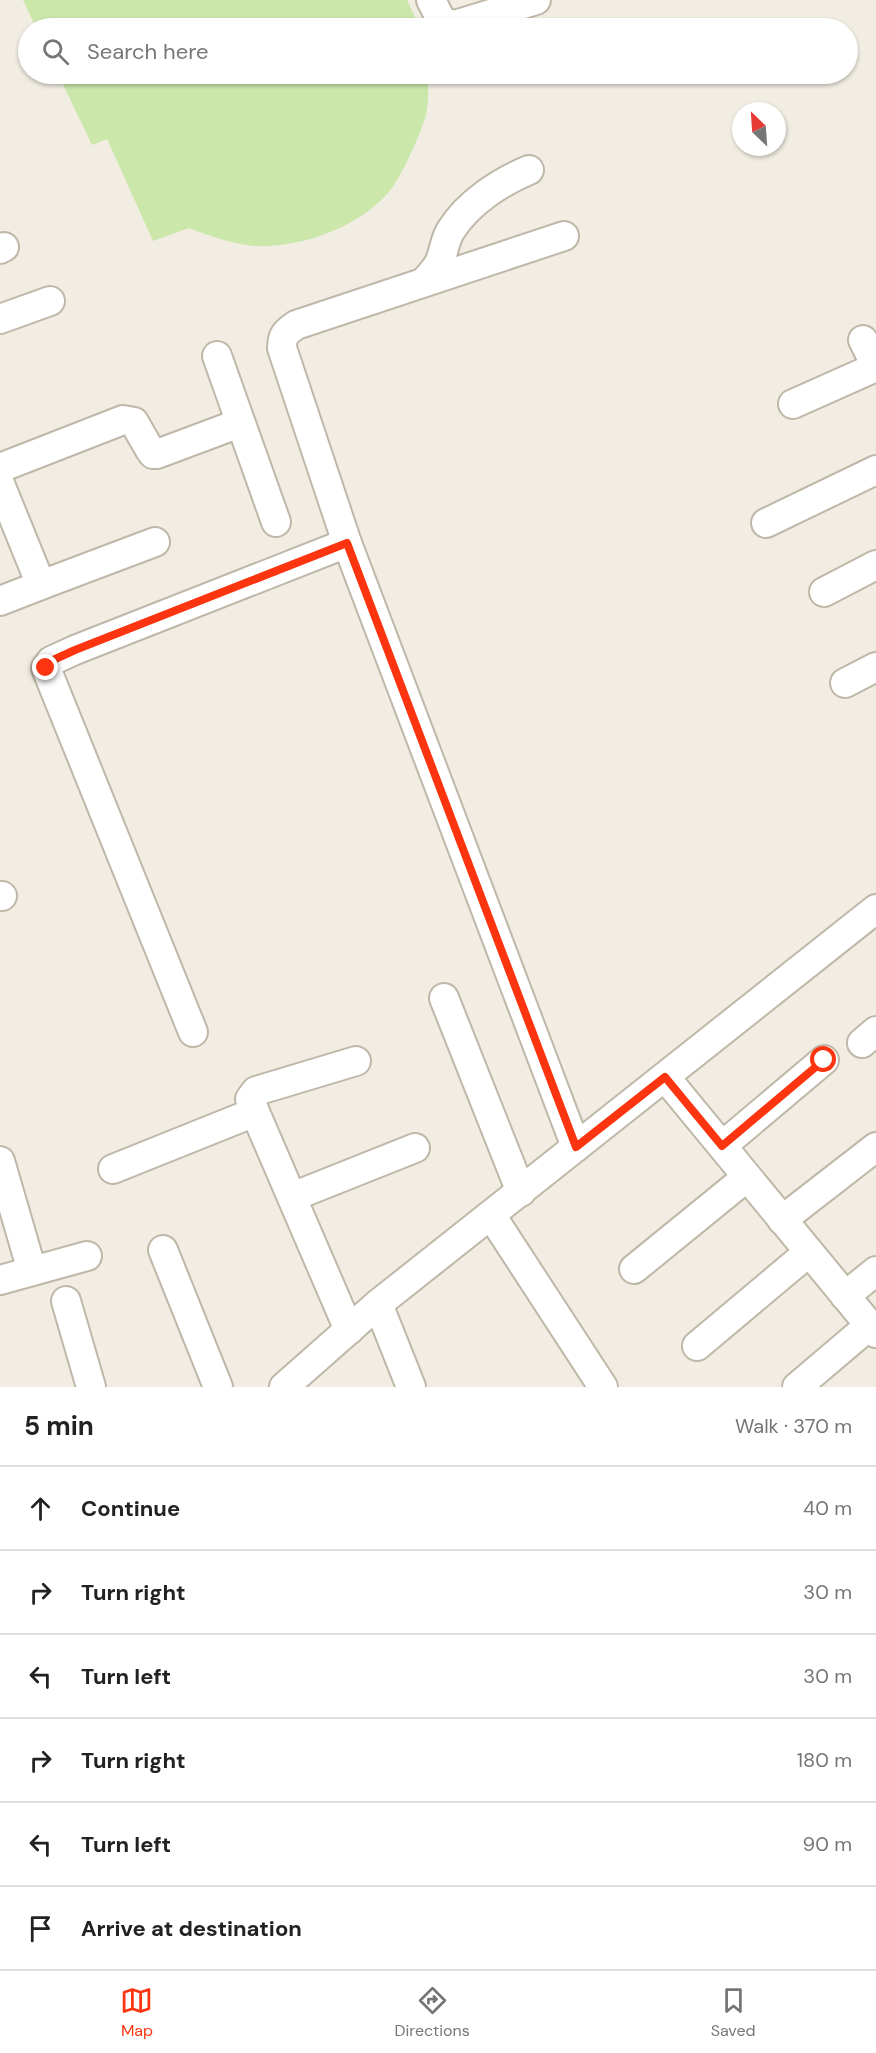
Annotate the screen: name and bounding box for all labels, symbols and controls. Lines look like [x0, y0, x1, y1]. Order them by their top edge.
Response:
search box [18, 18, 858, 84]
icon: search [39, 35, 72, 68]
text: Search here [87, 37, 208, 66]
north arrow [732, 102, 786, 156]
route end [32, 654, 58, 680]
route start [810, 1046, 836, 1072]
text: 5 min [24, 1409, 94, 1443]
text: Walk · 370 m [735, 1413, 852, 1439]
icon: ahead [24, 1492, 57, 1525]
text: Continue [81, 1494, 180, 1523]
text: 40 m [803, 1495, 852, 1521]
icon: right [24, 1576, 57, 1609]
text: Turn right [81, 1578, 186, 1607]
text: 30 m [803, 1579, 852, 1605]
icon: left [24, 1660, 57, 1693]
text: Turn left [81, 1662, 171, 1691]
text: 30 m [803, 1663, 852, 1689]
icon: right [24, 1744, 57, 1777]
text: Turn right [81, 1746, 186, 1775]
text: 180 m [797, 1747, 852, 1773]
icon: left [24, 1828, 57, 1861]
text: Turn left [81, 1830, 171, 1859]
text: 90 m [803, 1831, 852, 1857]
icon: arrive [24, 1912, 57, 1945]
text: Arrive at destination [81, 1914, 302, 1943]
tab: Map [120, 1984, 153, 2041]
tab: Directions [394, 1984, 470, 2041]
tab: Saved [711, 1984, 756, 2041]

